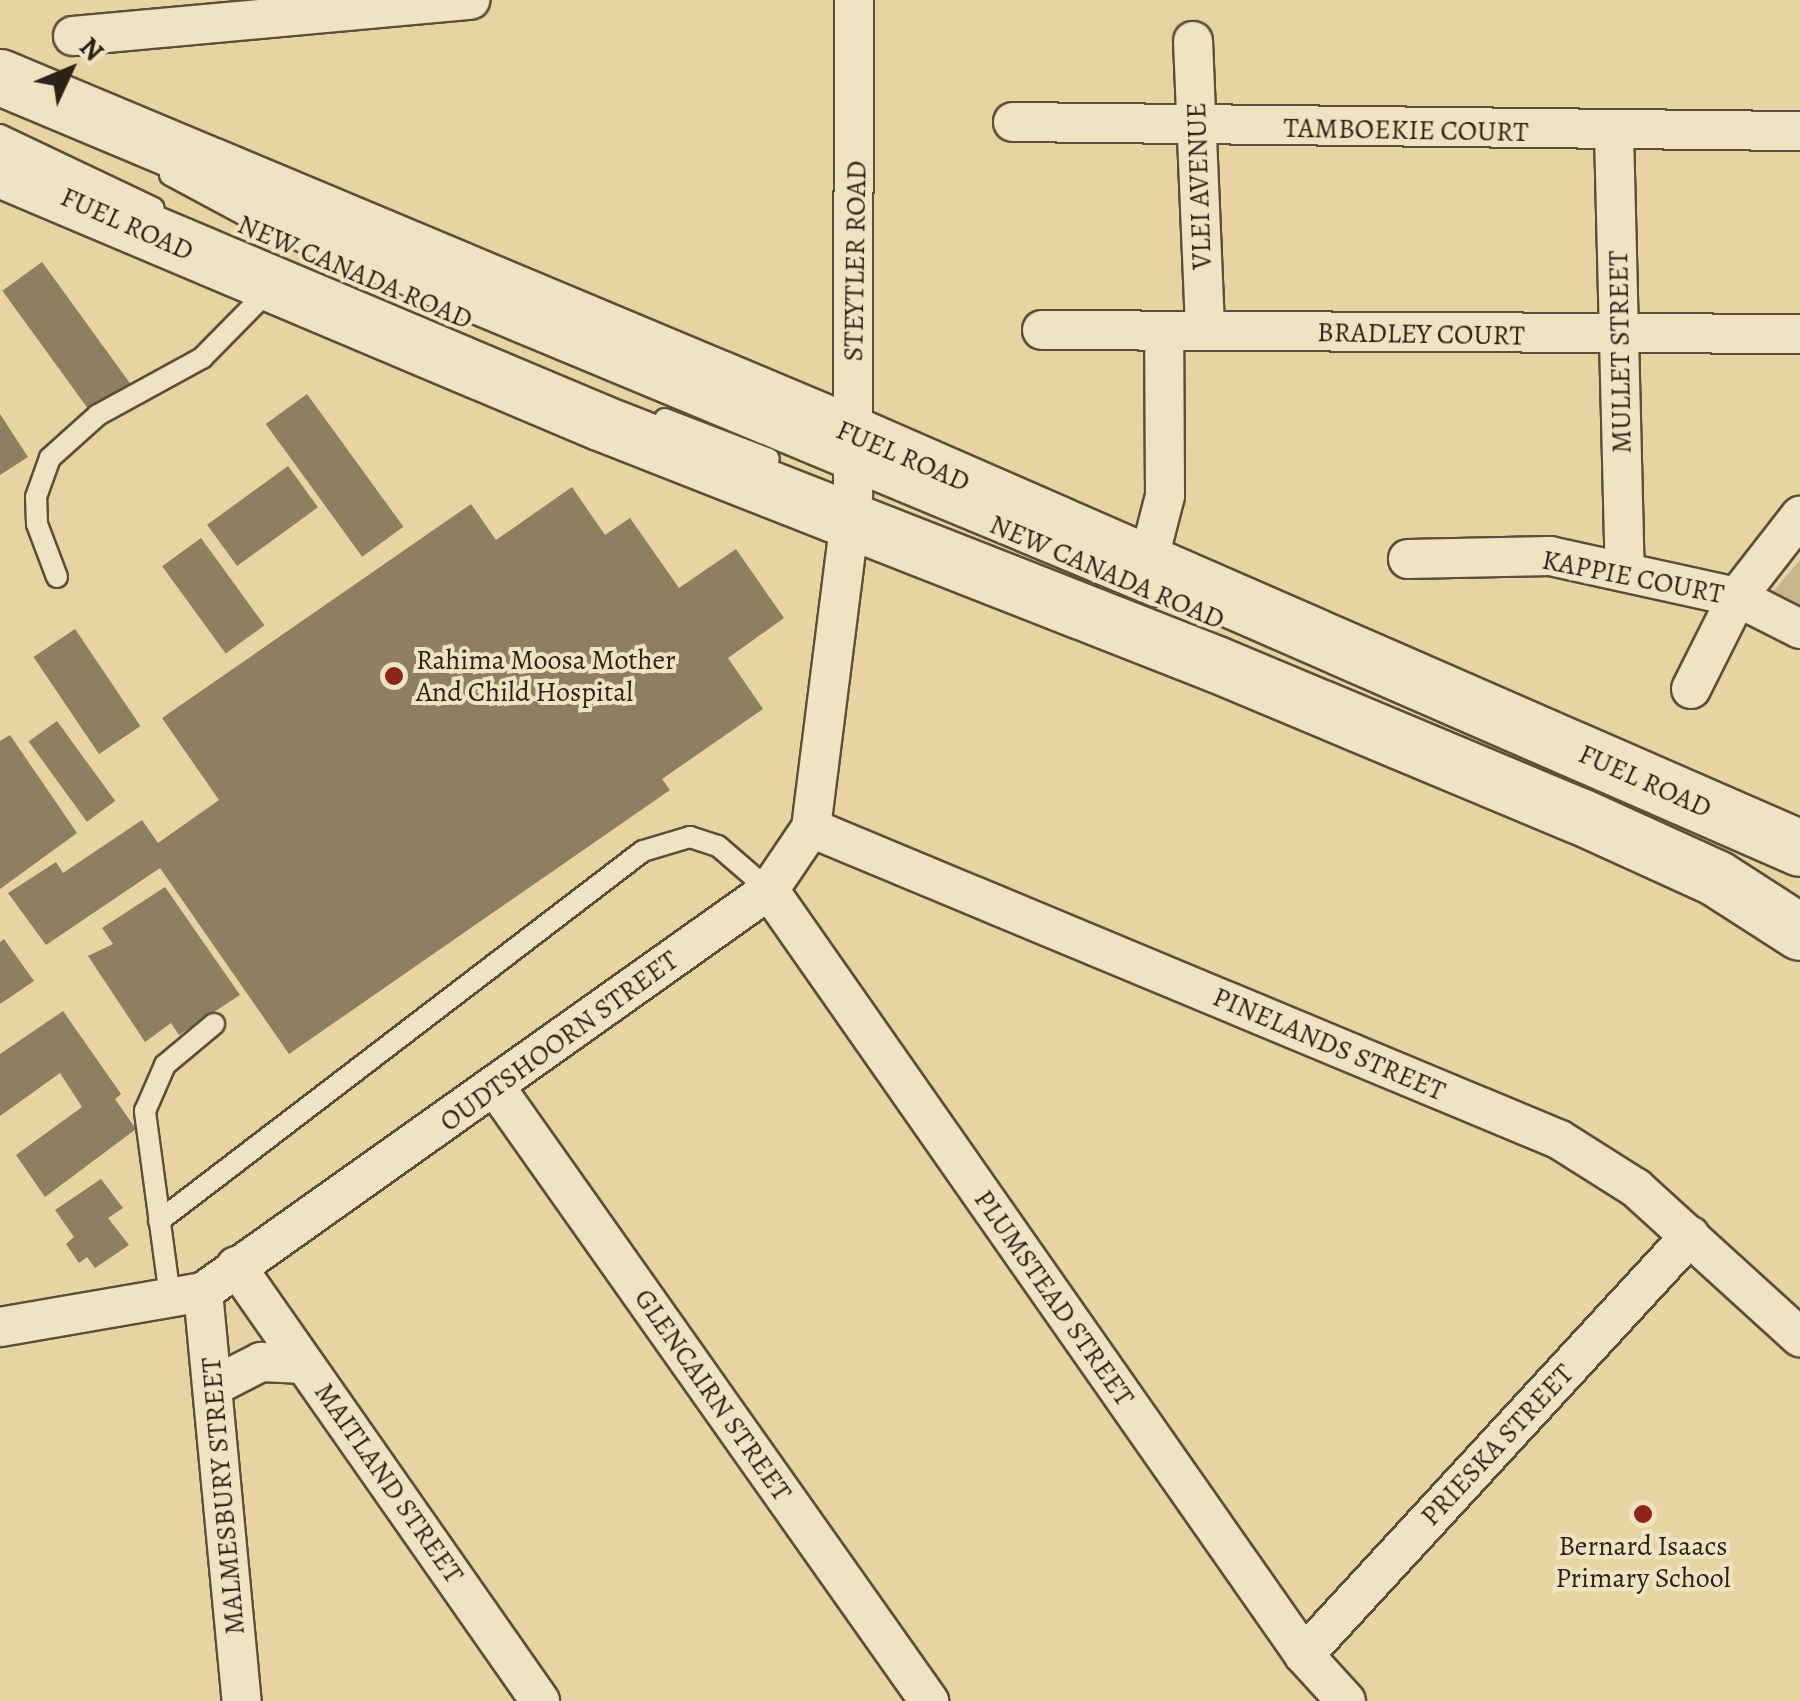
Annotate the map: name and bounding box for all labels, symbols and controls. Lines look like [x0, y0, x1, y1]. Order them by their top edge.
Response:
north arrow [20, 20, 120, 120]
text: N [71, 29, 112, 70]
street label: VLEI AVENUE [1179, 102, 1219, 270]
street label: TAMBOEKIE COURT [1283, 111, 1529, 149]
street label: STEYTLER ROAD [836, 160, 874, 362]
street label: FUEL ROAD [55, 180, 199, 268]
street label: NEW CANADA ROAD [233, 207, 477, 337]
street label: MULLET STREET [1601, 250, 1639, 454]
street label: BRADLEY COURT [1317, 315, 1525, 353]
street label: FUEL ROAD [831, 413, 975, 499]
street label: NEW CANADA ROAD [985, 507, 1229, 637]
street label: KAPPIE COURT [1539, 543, 1727, 611]
place label: Rahima Moosa Mother And Child Hospital [416, 643, 676, 709]
marker: Rahima Moosa Mother And Child Hospital [381, 663, 407, 689]
street label: FUEL ROAD [1573, 737, 1717, 825]
street label: OUDTSHOORN STREET [433, 943, 685, 1139]
street label: PINELANDS STREET [1208, 980, 1450, 1108]
street label: PLUMSTEAD STREET [967, 1183, 1141, 1413]
street label: GLENCAIRN STREET [627, 1282, 799, 1508]
street label: MALMESBURY STREET [194, 1356, 252, 1636]
street label: PRIESKA STREET [1414, 1357, 1580, 1533]
street label: MAITLAND STREET [307, 1376, 471, 1590]
marker: Bernard Isaacs Primary School [1632, 1503, 1654, 1525]
place label: Bernard Isaacs Primary School [1555, 1529, 1731, 1595]

